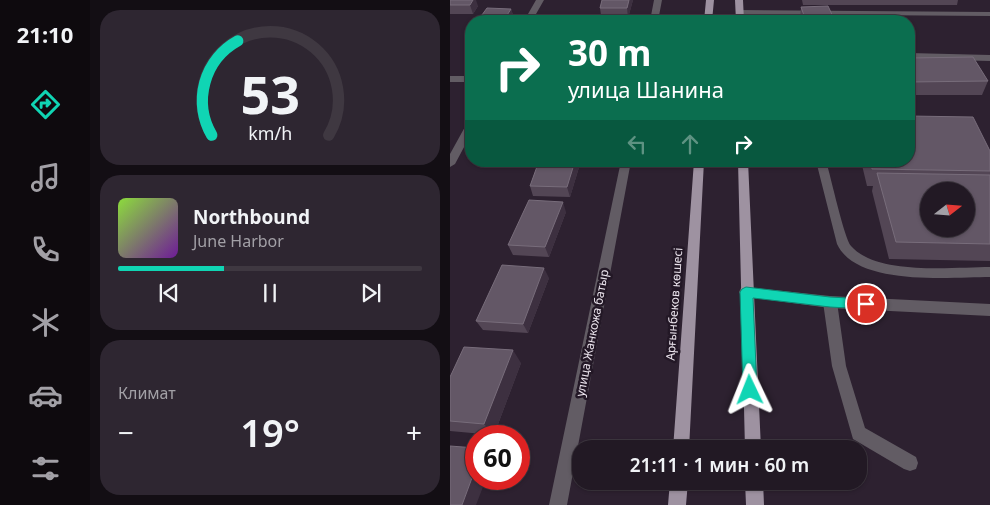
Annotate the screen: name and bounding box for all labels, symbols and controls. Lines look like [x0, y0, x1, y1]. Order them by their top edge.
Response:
text: 21:10 [17, 19, 73, 49]
text: 30 m [568, 29, 651, 76]
icon: right [485, 35, 550, 100]
text: 53 [240, 58, 300, 129]
text: улица Шанина [568, 74, 724, 104]
icon: directions [28, 87, 63, 122]
text: km/h [248, 121, 292, 145]
icon: left [623, 130, 651, 158]
icon: ahead [676, 130, 704, 158]
icon: right [729, 130, 757, 158]
icon: music [28, 160, 63, 195]
north arrow [920, 182, 975, 238]
map controls [920, 182, 975, 237]
text: Northbound [193, 204, 310, 230]
text: June Harbor [193, 230, 284, 252]
icon: phone [28, 232, 63, 267]
street label: Арғынбеков көшесі [662, 247, 686, 361]
street label: улица Жанкожа батыр [571, 268, 613, 398]
icon: previous [155, 279, 183, 307]
icon: pause [256, 279, 284, 307]
icon: next [357, 279, 385, 307]
pin [845, 283, 887, 325]
icon: arrive [852, 290, 880, 318]
icon: climate [28, 305, 63, 340]
position arrow [723, 363, 775, 415]
icon: car [28, 378, 63, 413]
text: Климат [118, 382, 176, 404]
text: 19° [240, 406, 300, 458]
text: − [118, 413, 134, 451]
text: + [406, 413, 422, 451]
speed limit sign: 60 [465, 425, 530, 490]
icon: filters [28, 451, 63, 486]
text: 21:11 · 1 мин · 60 m [630, 452, 809, 478]

